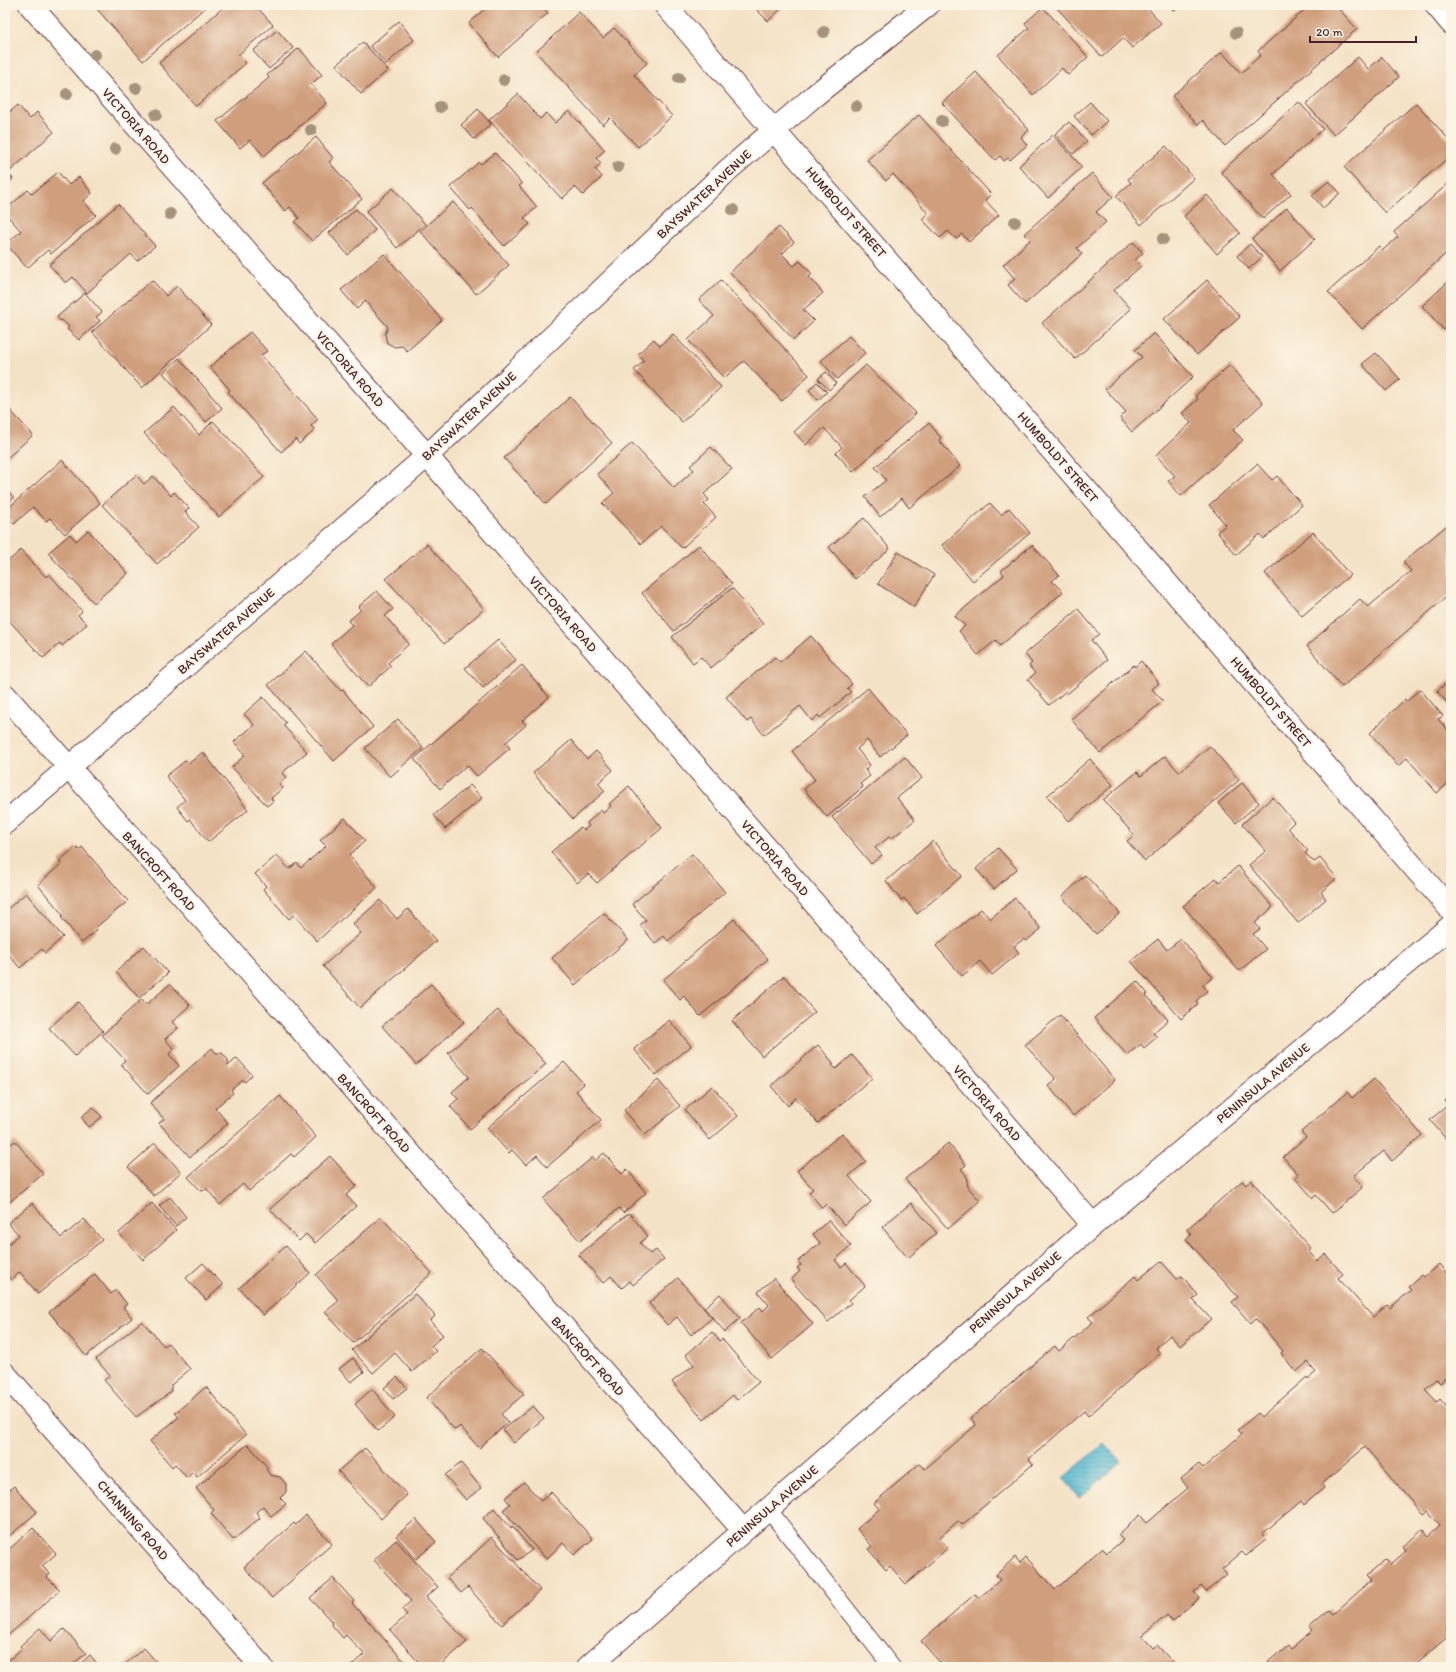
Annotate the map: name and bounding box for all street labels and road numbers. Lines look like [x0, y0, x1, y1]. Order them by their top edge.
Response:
street label: VICTORIA ROAD [99, 85, 173, 167]
street label: BAYSWATER AVENUE [654, 146, 754, 242]
street label: HUMBOLDT STREET [802, 164, 890, 261]
street label: VICTORIA ROAD [313, 328, 387, 410]
street label: BAYSWATER AVENUE [419, 368, 519, 464]
street label: HUMBOLDT STREET [1014, 409, 1102, 506]
street label: VICTORIA ROAD [526, 573, 600, 655]
street label: BAYSWATER AVENUE [174, 585, 278, 677]
street label: HUMBOLDT STREET [1227, 654, 1315, 751]
street label: VICTORIA ROAD [738, 817, 812, 899]
street label: BANCROFT ROAD [119, 828, 199, 914]
street label: PENINSULA AVENUE [1213, 1040, 1313, 1126]
street label: VICTORIA ROAD [950, 1062, 1024, 1144]
street label: BANCROFT ROAD [334, 1070, 414, 1156]
street label: PENINSULA AVENUE [966, 1248, 1064, 1336]
street label: BANCROFT ROAD [548, 1313, 628, 1399]
street label: PENINSULA AVENUE [723, 1462, 821, 1550]
street label: CHANNING ROAD [94, 1477, 172, 1563]

